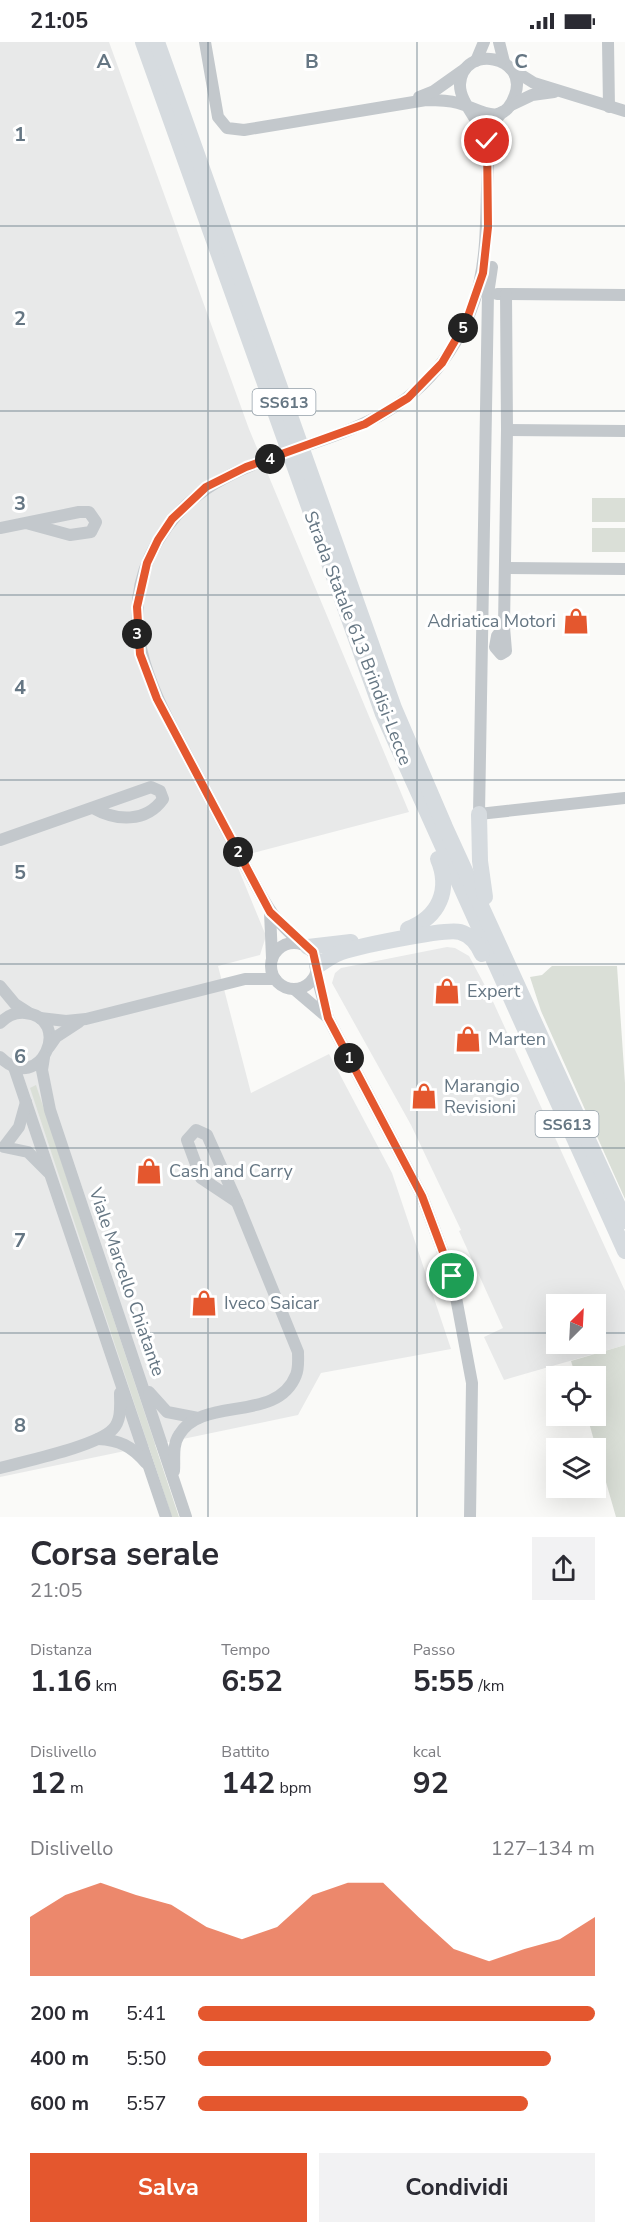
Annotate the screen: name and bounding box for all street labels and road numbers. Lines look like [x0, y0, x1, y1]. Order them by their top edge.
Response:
road number: SS613 [252, 389, 316, 415]
street label: Strada Statale 613 Brindisi-Lecce [298, 507, 418, 769]
road number: SS613 [536, 1111, 598, 1137]
street label: Viale Marcello Chiatante [83, 1184, 171, 1379]

